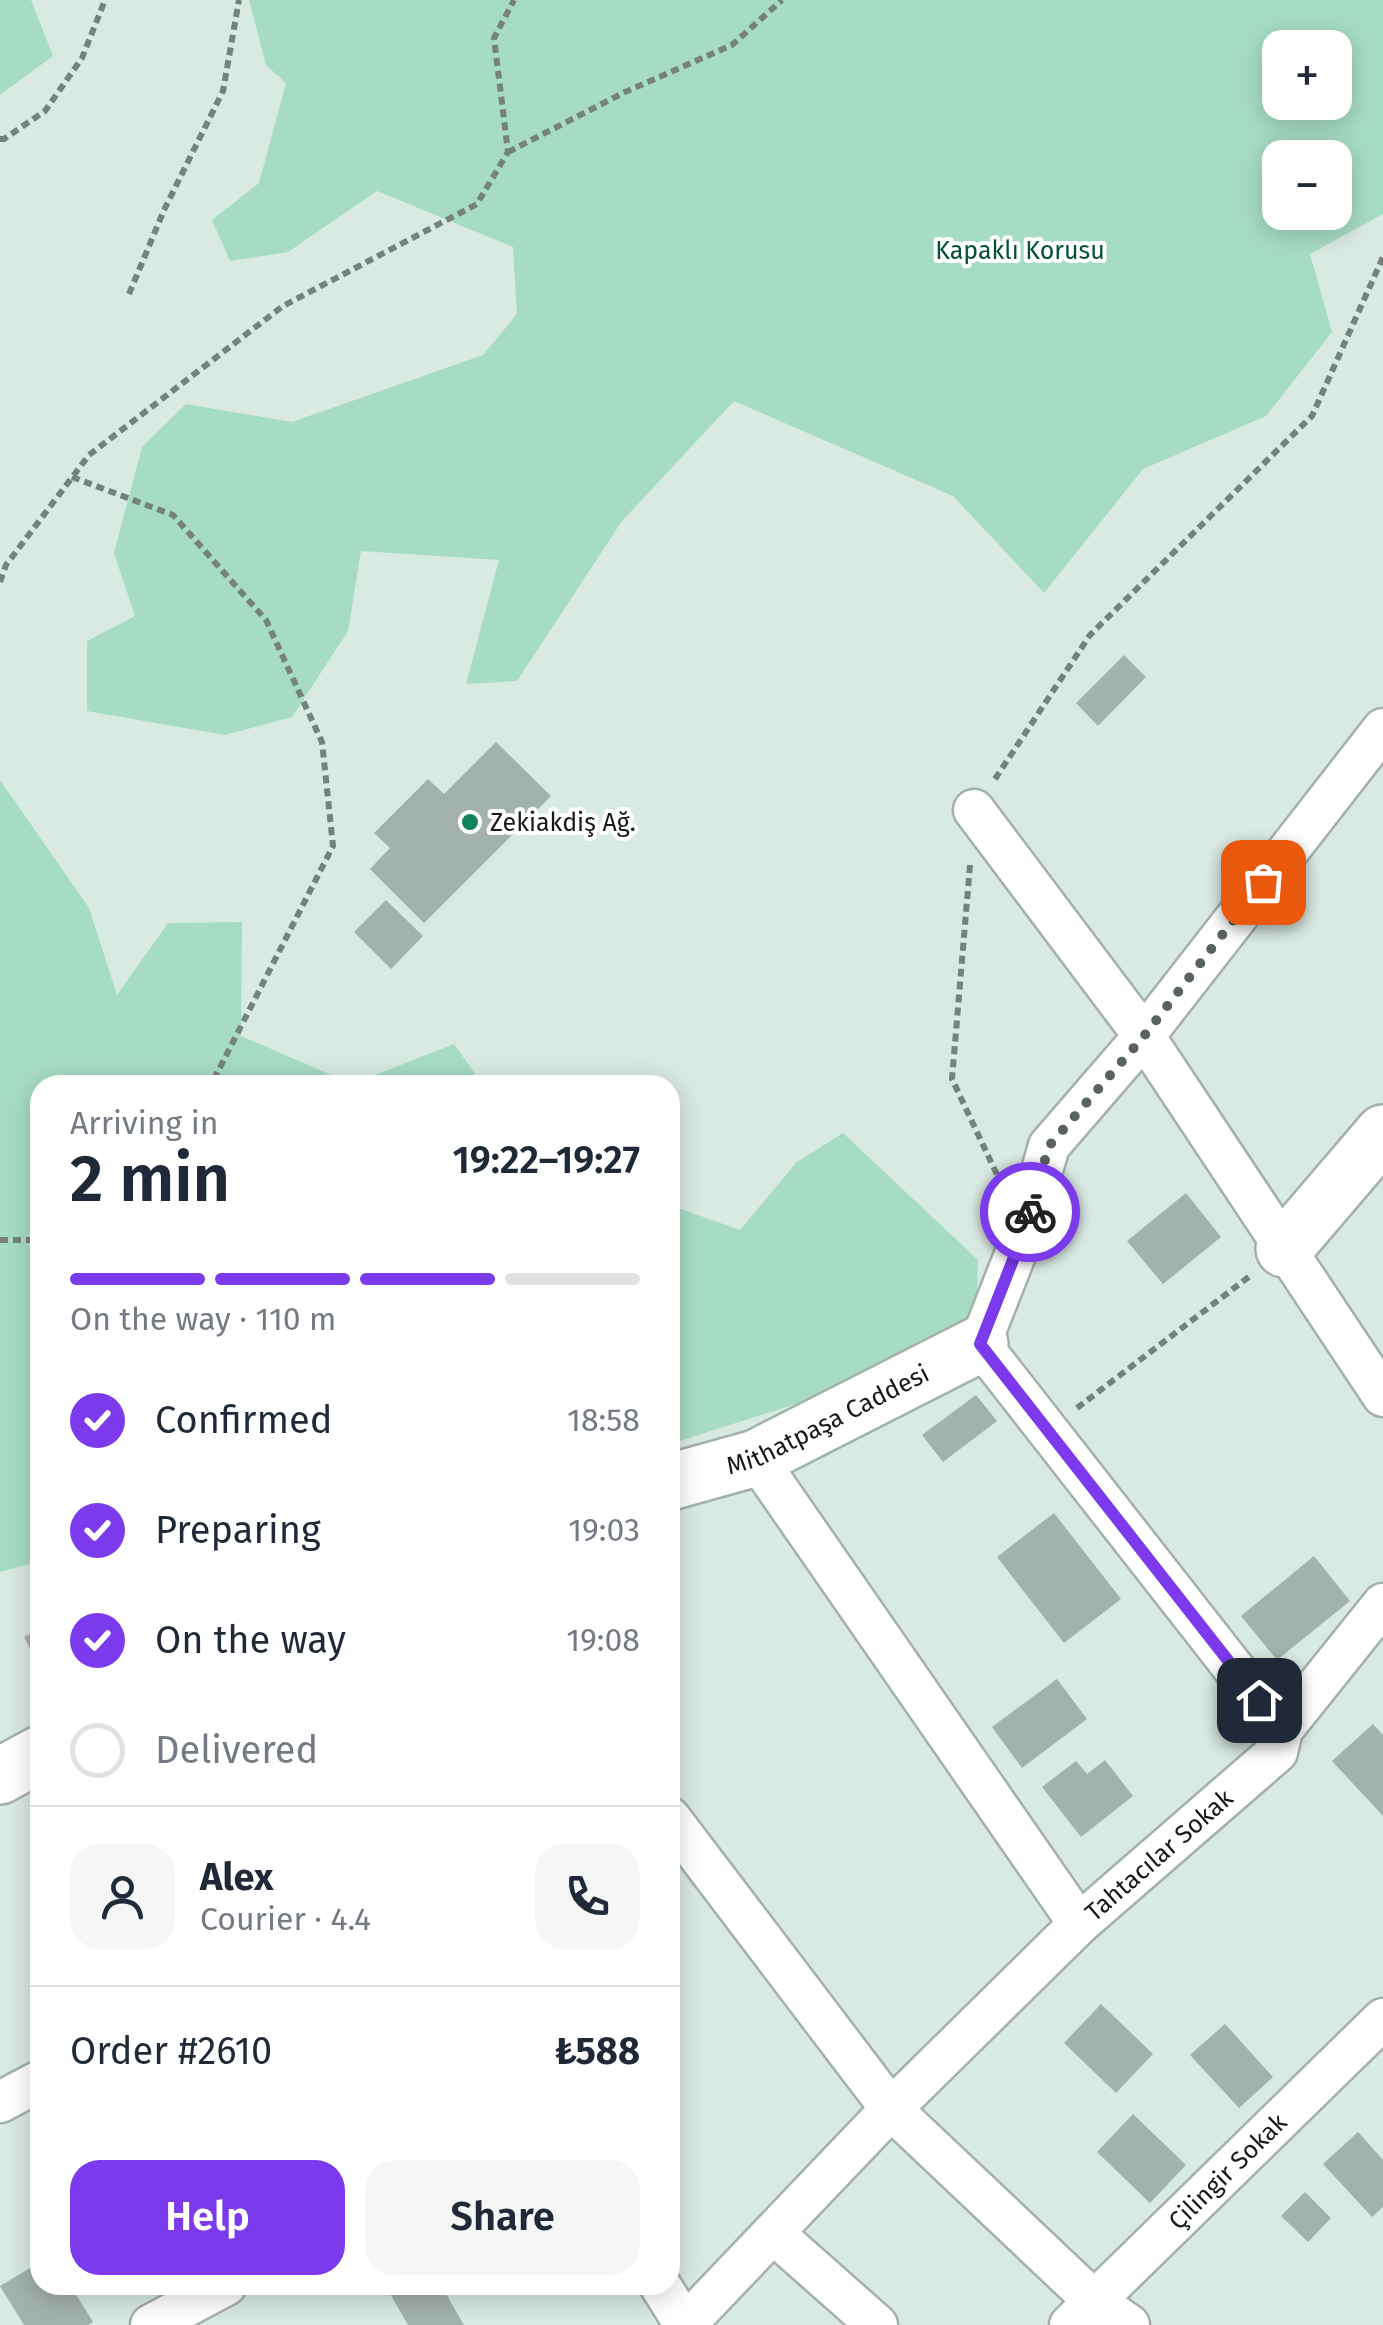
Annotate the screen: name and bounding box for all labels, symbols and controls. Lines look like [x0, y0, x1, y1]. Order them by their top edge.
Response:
map controls [1262, 30, 1352, 230]
button: + [1262, 30, 1352, 120]
button: − [1262, 140, 1352, 230]
park label: Kapaklı Korusu [935, 236, 1105, 266]
place label: Zekiakdiş Ağ. [490, 808, 636, 838]
marker: Zekiakdiş Ağ. [459, 811, 481, 833]
pin [1221, 840, 1306, 925]
icon: bag [1236, 855, 1291, 910]
text: Arriving in [70, 1104, 218, 1142]
text: 19:22–19:27 [453, 1137, 640, 1183]
text: 2 min [70, 1140, 230, 1218]
courier [980, 1162, 1080, 1262]
icon: bike [1003, 1185, 1058, 1240]
text: On the way · 110 m [70, 1300, 337, 1338]
street label: Mithatpaşa Caddesi [723, 1359, 934, 1482]
icon: check [70, 1393, 125, 1448]
text: Confirmed [155, 1397, 333, 1443]
text: 18:58 [567, 1401, 640, 1439]
icon: check [70, 1503, 125, 1558]
text: Preparing [155, 1507, 321, 1553]
text: 19:03 [568, 1511, 640, 1549]
icon: check [70, 1613, 125, 1668]
text: On the way [155, 1617, 346, 1663]
text: 19:08 [566, 1621, 640, 1659]
pin [1217, 1658, 1302, 1743]
icon: home [1232, 1673, 1287, 1728]
text: Delivered [155, 1727, 318, 1773]
street label: Tahtacılar Sokak [1079, 1783, 1239, 1928]
button: person [70, 1844, 175, 1949]
button: phone [535, 1844, 640, 1949]
text: Alex [200, 1854, 273, 1900]
text: Courier · 4.4 [200, 1900, 371, 1938]
text: Order #2610 [70, 2028, 272, 2074]
text: ₺588 [554, 2028, 640, 2074]
street label: Çilingir Sokak [1163, 2107, 1294, 2236]
button: Help [70, 2160, 345, 2275]
button: Share [365, 2160, 640, 2275]

